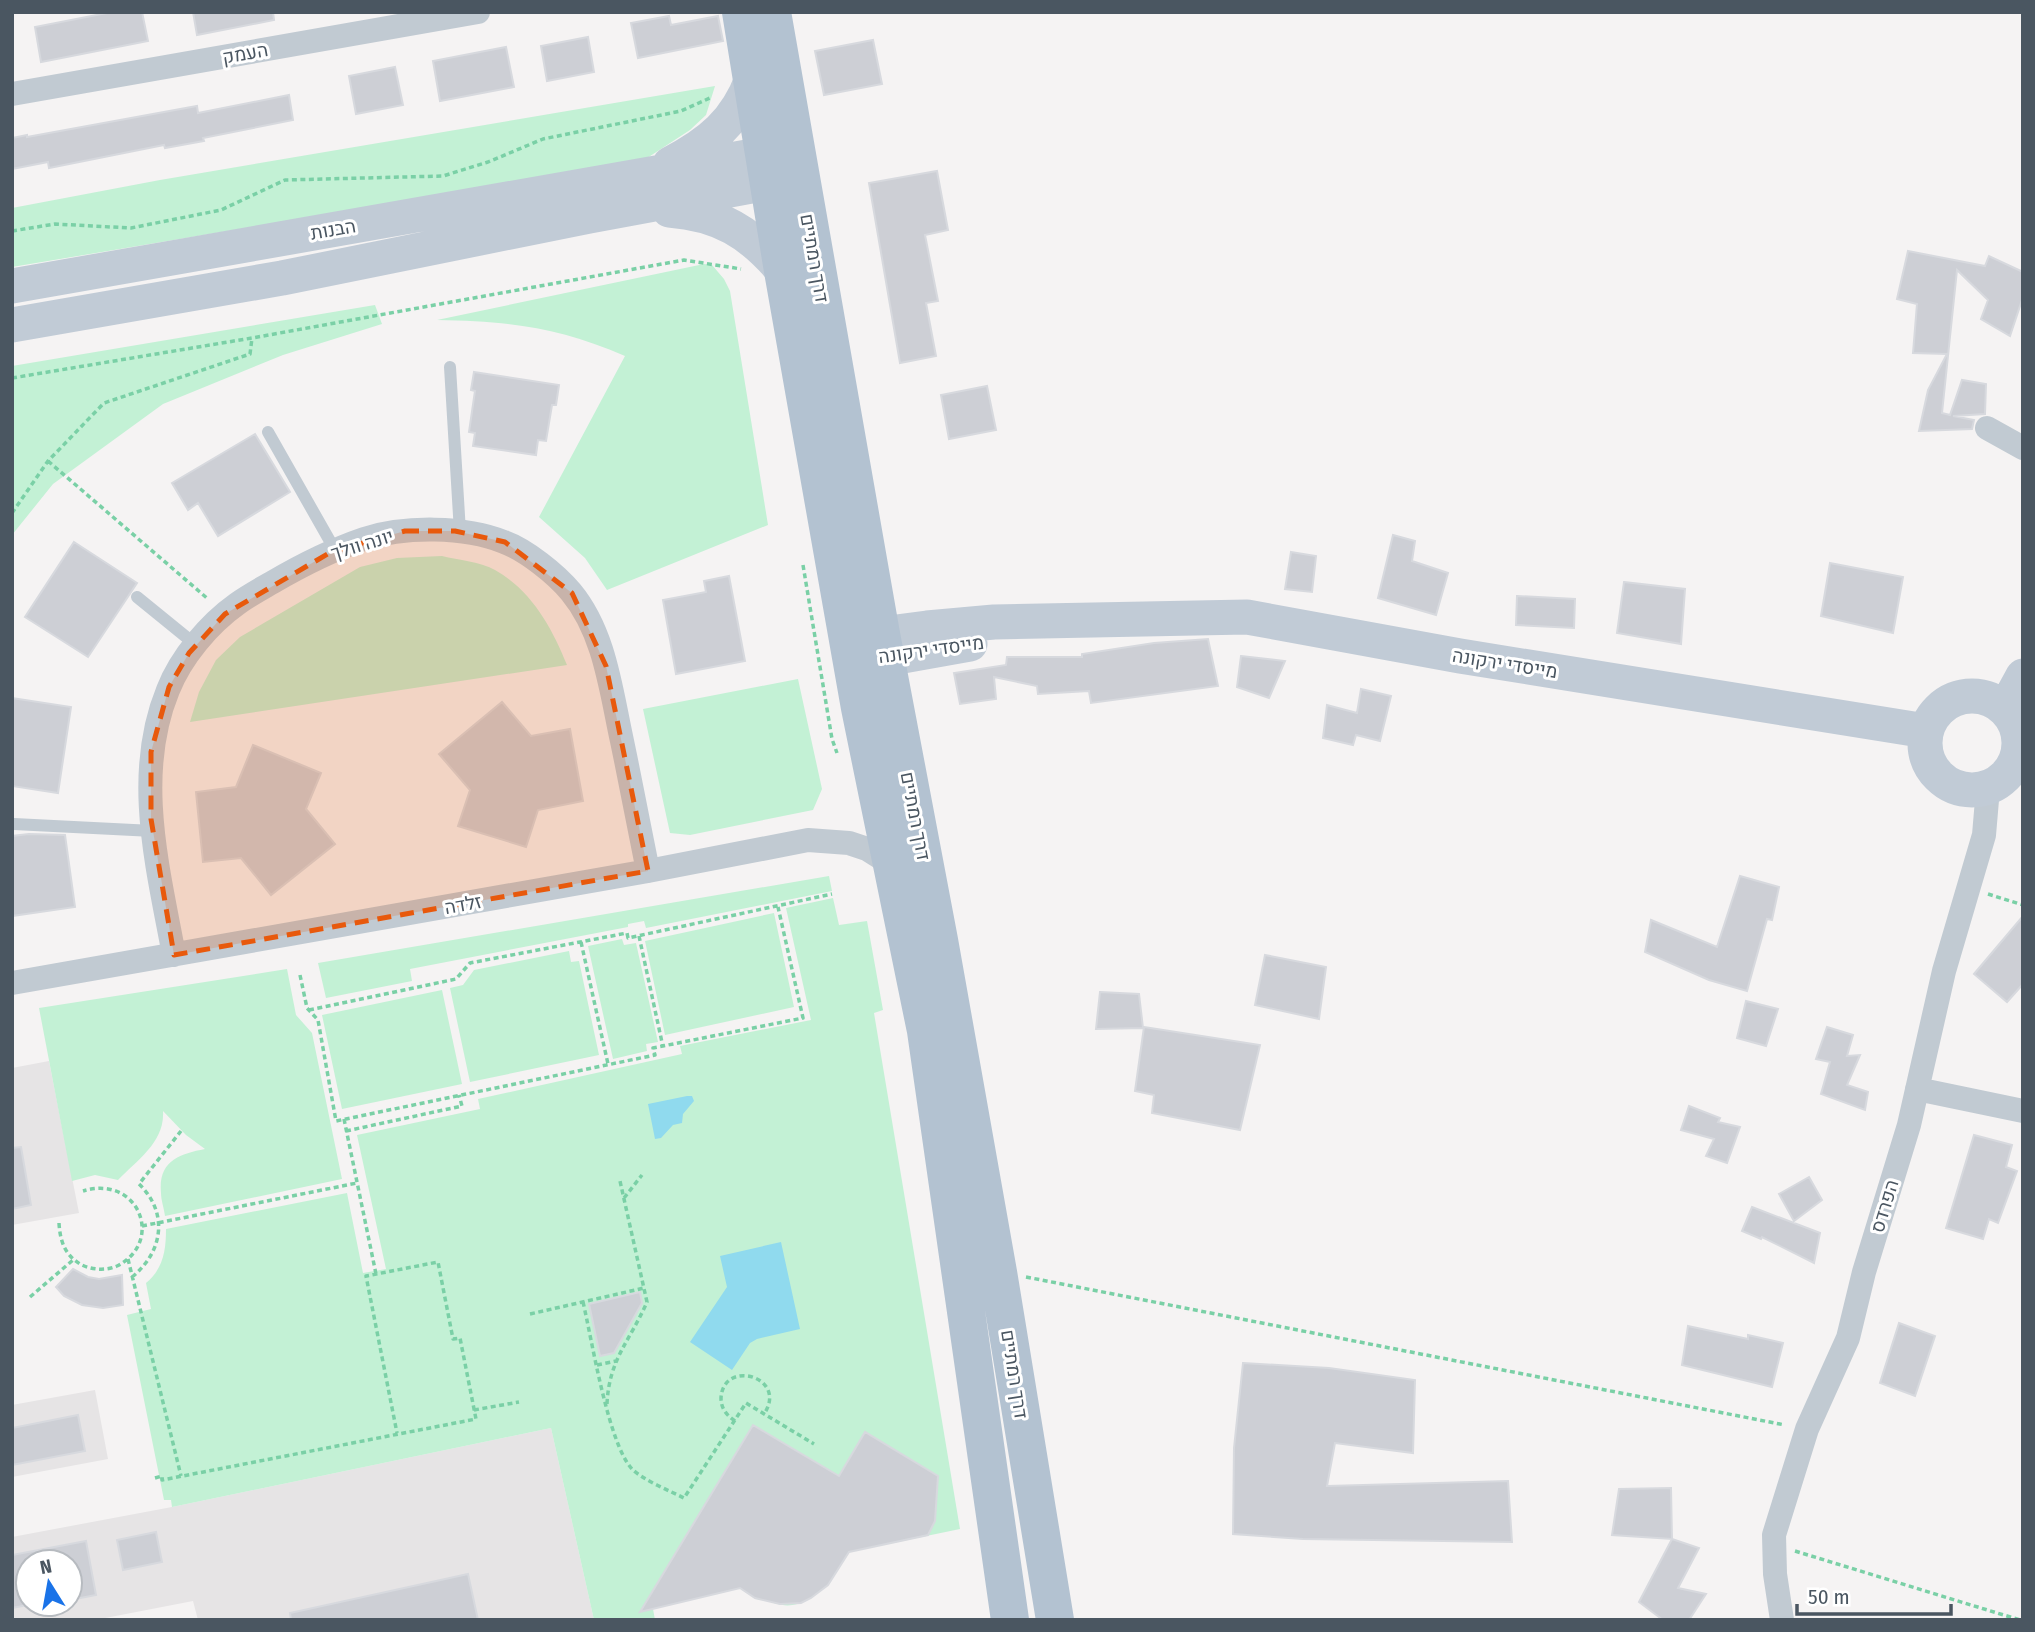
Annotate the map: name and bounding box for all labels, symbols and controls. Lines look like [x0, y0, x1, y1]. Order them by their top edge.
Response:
street label: העמק [220, 38, 270, 69]
street label: דרך רמתיים [795, 212, 834, 304]
street label: הבנות [309, 214, 358, 245]
street label: יונה וולך [328, 524, 396, 565]
street label: מייסדי ירקונה [877, 631, 985, 668]
street label: מייסדי ירקונה [1451, 644, 1559, 683]
street label: דרך רמתיים [896, 770, 935, 862]
street label: זלדה [443, 890, 484, 919]
street label: הפרדס [1866, 1177, 1903, 1236]
street label: דרך רמתיים [996, 1328, 1033, 1420]
north arrow [14, 1548, 84, 1618]
text: N [38, 1554, 54, 1579]
scale bar [1797, 1572, 1951, 1616]
text: 50 m [1808, 1584, 1850, 1610]

